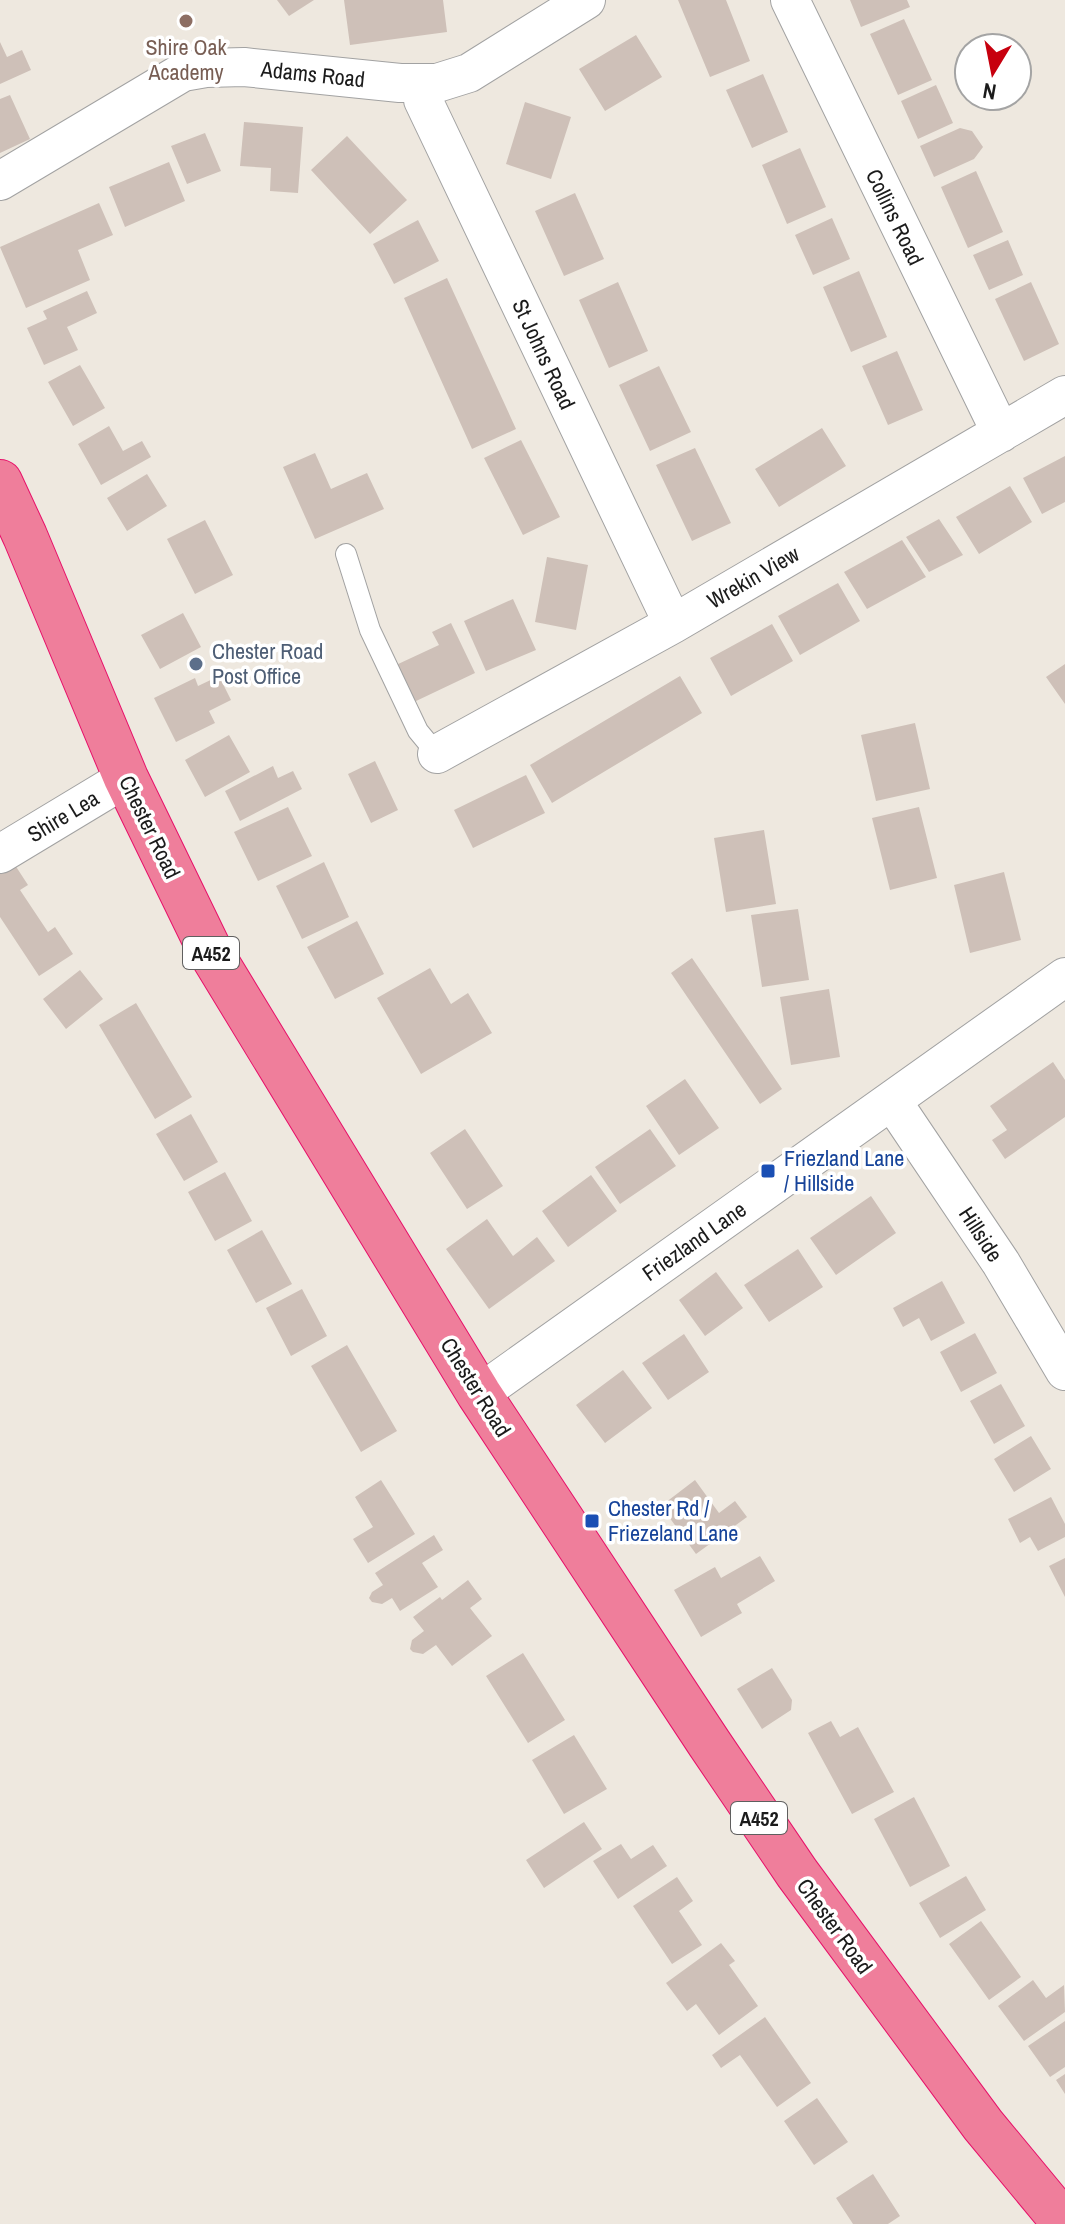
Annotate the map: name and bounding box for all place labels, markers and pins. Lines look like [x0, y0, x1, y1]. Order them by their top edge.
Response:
marker: Shire Oak Academy [177, 12, 195, 30]
place label: Shire Oak Academy [145, 32, 228, 87]
place label: Chester Road Post Office [212, 636, 323, 691]
marker: Chester Road Post Office [187, 655, 205, 673]
place label: Friezland Lane / Hillside [784, 1143, 904, 1198]
marker: Friezland Lane / Hillside [759, 1162, 777, 1180]
place label: Chester Rd / Friezeland Lane [608, 1493, 738, 1548]
marker: Chester Rd / Friezeland Lane [583, 1512, 601, 1530]

